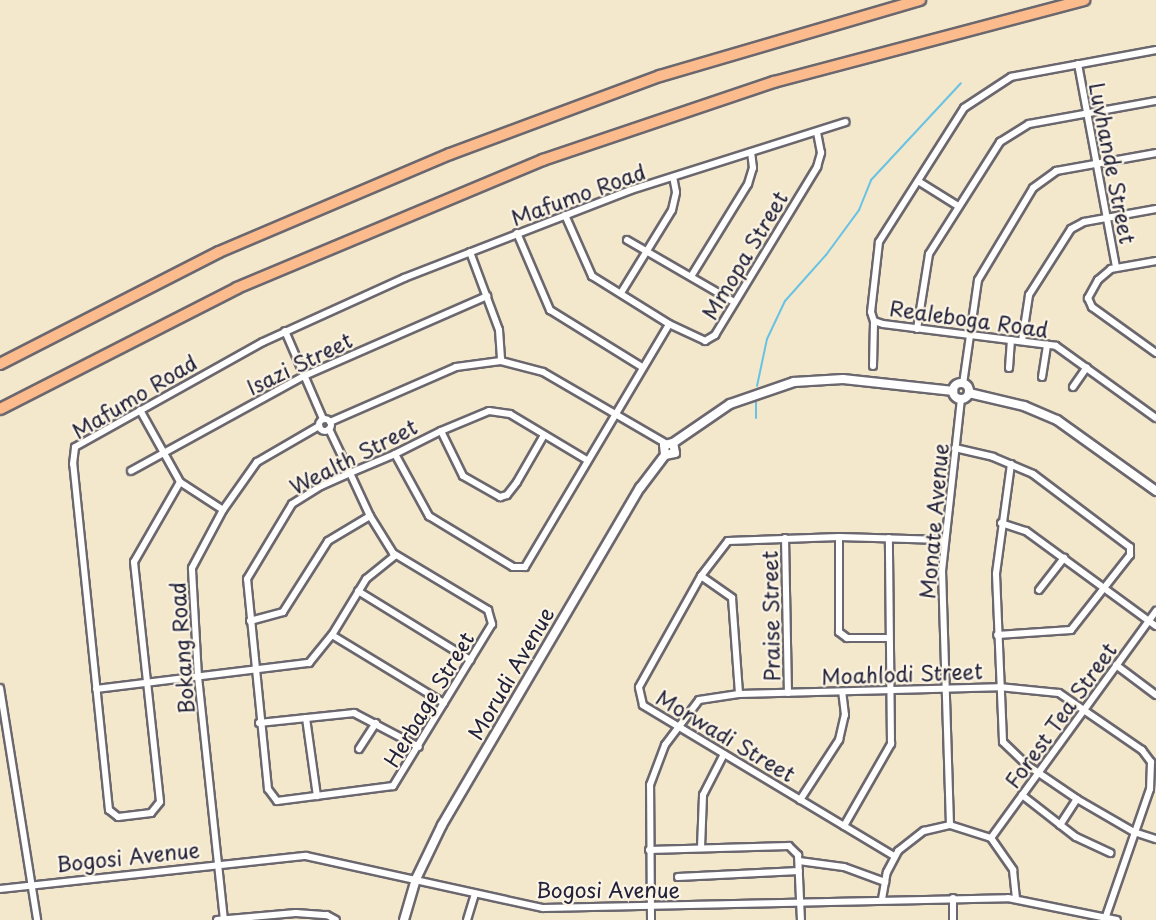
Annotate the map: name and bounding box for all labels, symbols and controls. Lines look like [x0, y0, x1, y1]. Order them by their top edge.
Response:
street label: Luvhande Street [1085, 80, 1141, 246]
street label: Mafumo Road [507, 158, 649, 230]
street label: Mmopa Street [696, 186, 792, 324]
street label: Realeboga Road [888, 294, 1050, 342]
street label: Isazi Street [242, 327, 356, 399]
street label: Mafumo Road [67, 349, 201, 443]
street label: Wealth Street [284, 413, 422, 499]
street label: Monate Avenue [914, 442, 952, 600]
street label: Praise Street [756, 551, 784, 681]
street label: Bokang Road [164, 581, 198, 715]
street label: Morudi Avenue [462, 602, 558, 744]
street label: Herbage Street [377, 626, 479, 772]
street label: Forest Tea Street [999, 637, 1121, 793]
street label: Moahlodi Street [821, 658, 983, 688]
street label: Morwadi Street [652, 683, 800, 787]
street label: Bogosi Avenue [55, 836, 201, 876]
street label: Bogosi Avenue [536, 876, 680, 902]

